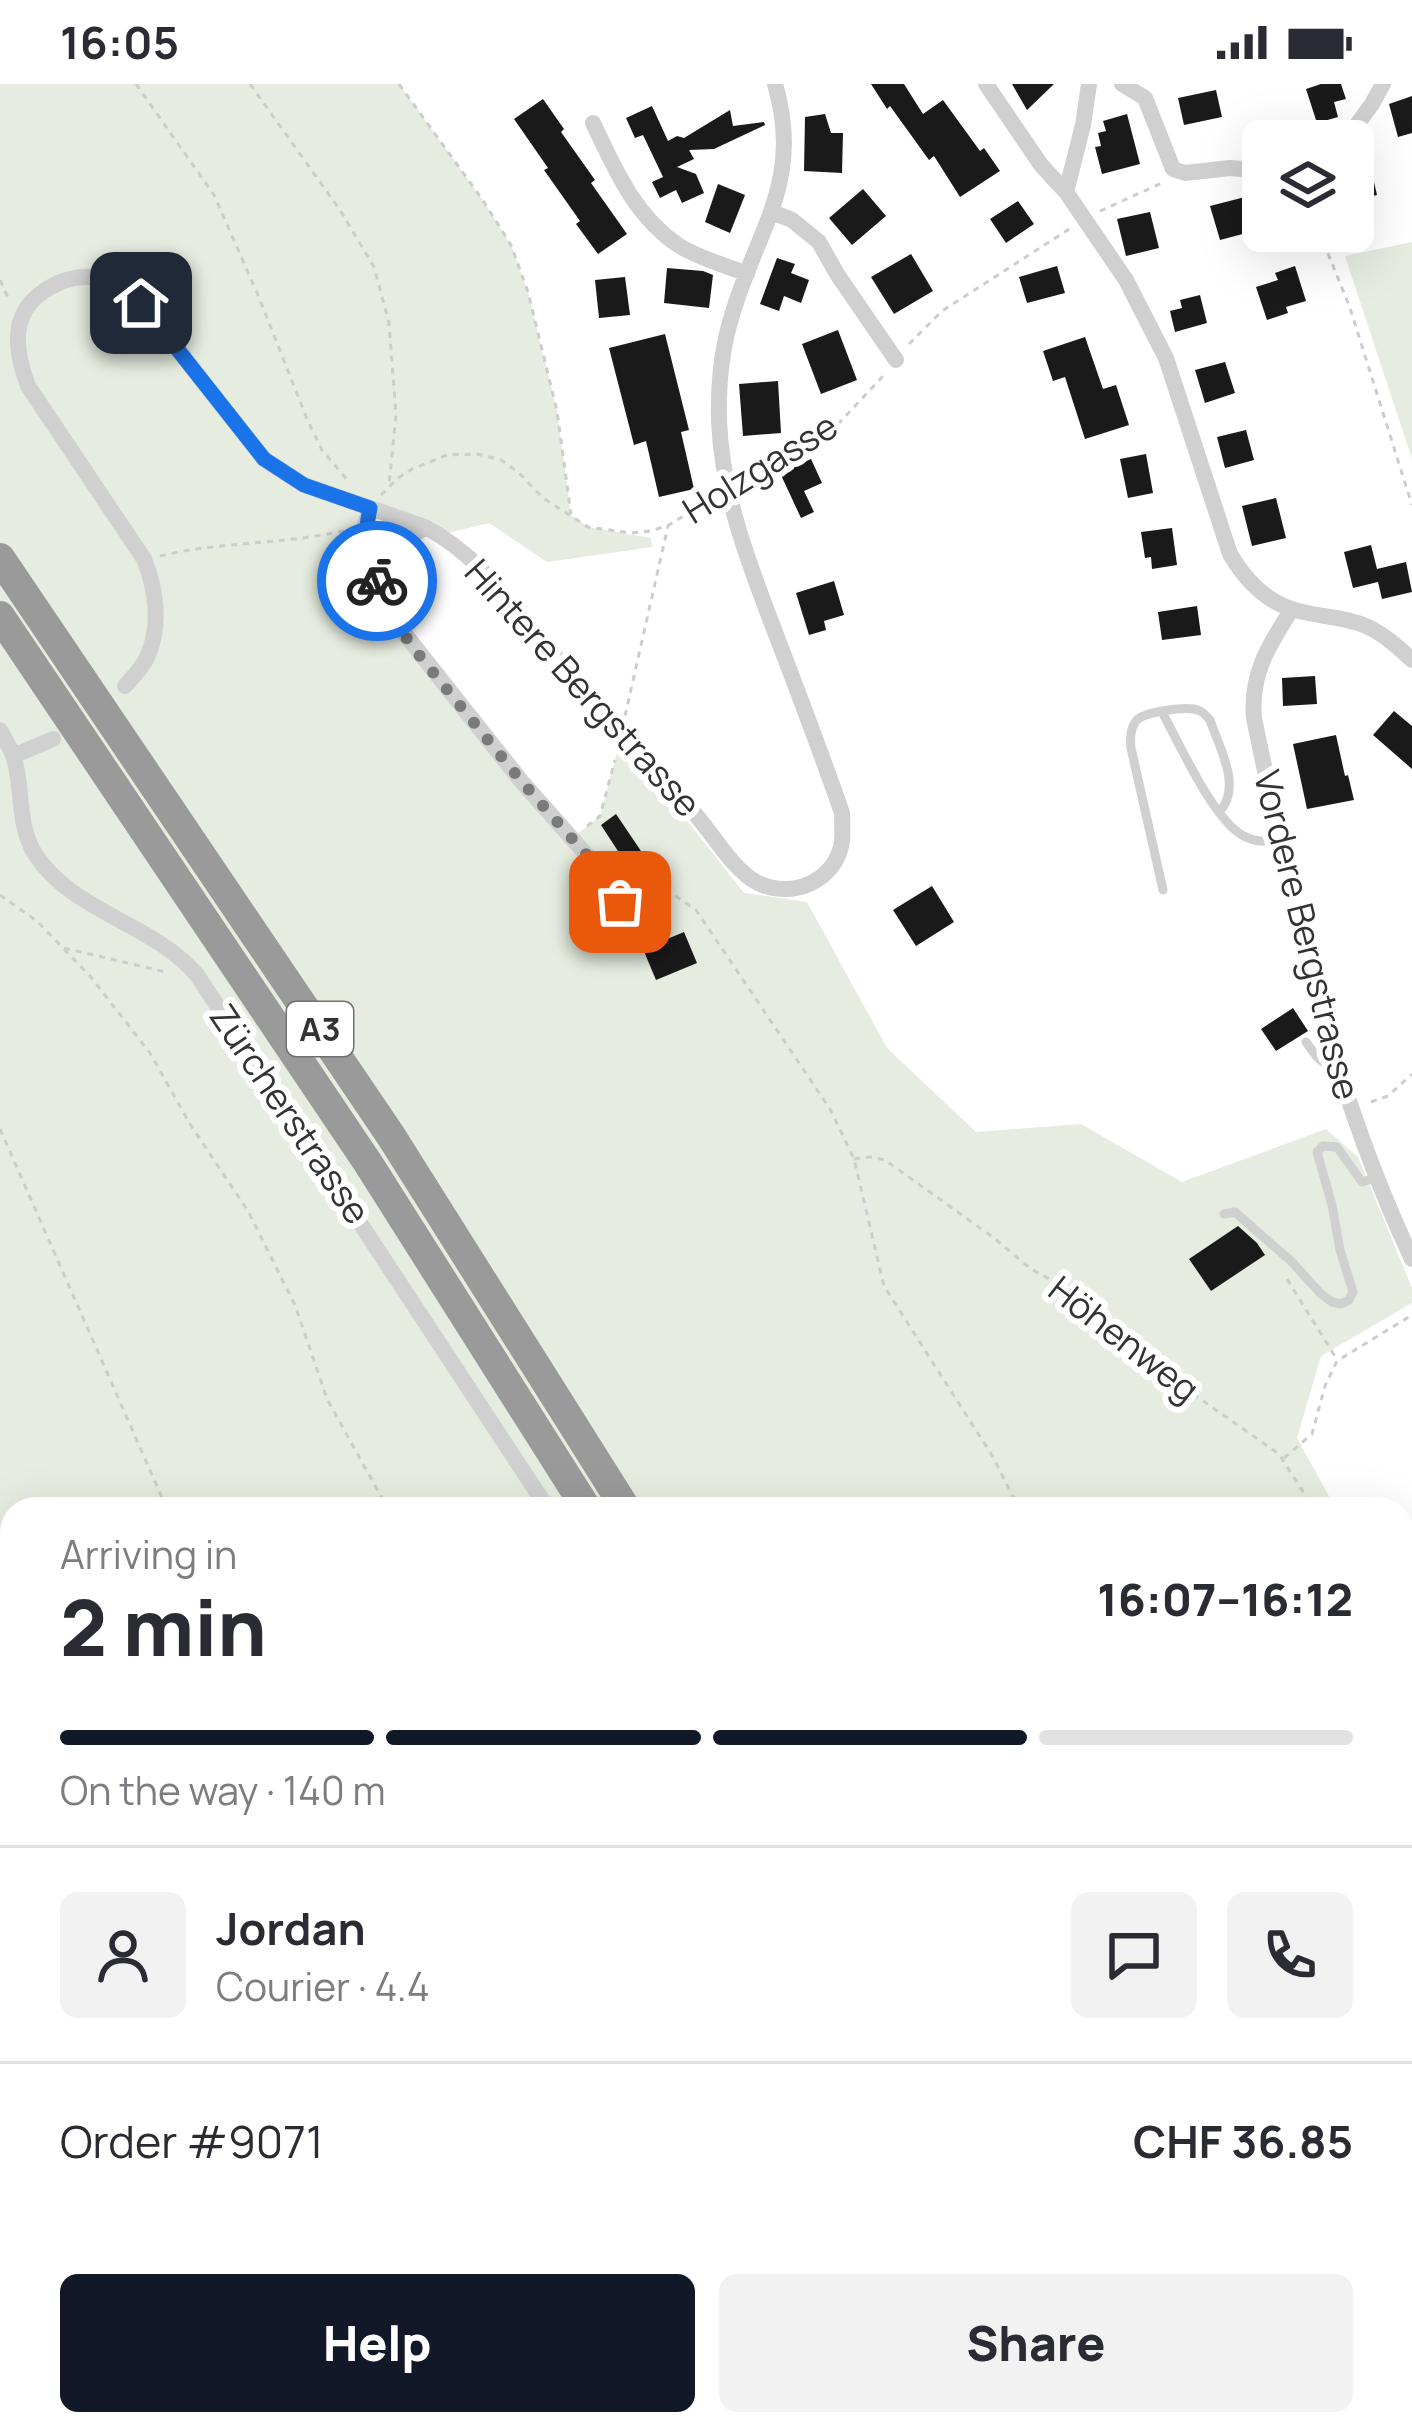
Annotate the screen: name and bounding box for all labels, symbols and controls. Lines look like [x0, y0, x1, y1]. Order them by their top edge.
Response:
text: 16:05 [60, 11, 179, 73]
map controls [1242, 120, 1374, 252]
button: layers [1242, 120, 1374, 252]
pin [90, 252, 192, 354]
icon: home [108, 270, 174, 336]
street label: Holzgasse [673, 401, 846, 534]
courier [317, 521, 437, 641]
icon: bike [344, 548, 410, 614]
street label: Hintere Bergstrasse [454, 548, 712, 827]
street label: Vordere Bergstrasse [1243, 765, 1372, 1105]
pin [569, 851, 671, 953]
icon: bag [587, 869, 653, 935]
street label: Zürcherstrasse [199, 994, 382, 1233]
road number: A3 [287, 1002, 353, 1056]
street label: Höhenweg [1039, 1264, 1210, 1413]
text: Arriving in [60, 1527, 237, 1581]
text: 16:07–16:12 [1097, 1568, 1353, 1630]
text: 2 min [60, 1573, 267, 1679]
text: On the way · 140 m [60, 1763, 386, 1817]
button: person [60, 1892, 186, 2018]
button: chat [1071, 1892, 1197, 2018]
button: phone [1227, 1892, 1353, 2018]
text: Jordan [216, 1897, 366, 1959]
text: Courier · 4.4 [216, 1959, 430, 2013]
text: Order #9071 [60, 2110, 323, 2172]
text: CHF 36.85 [1133, 2110, 1353, 2172]
button: Help [60, 2274, 695, 2412]
button: Share [719, 2274, 1353, 2412]

